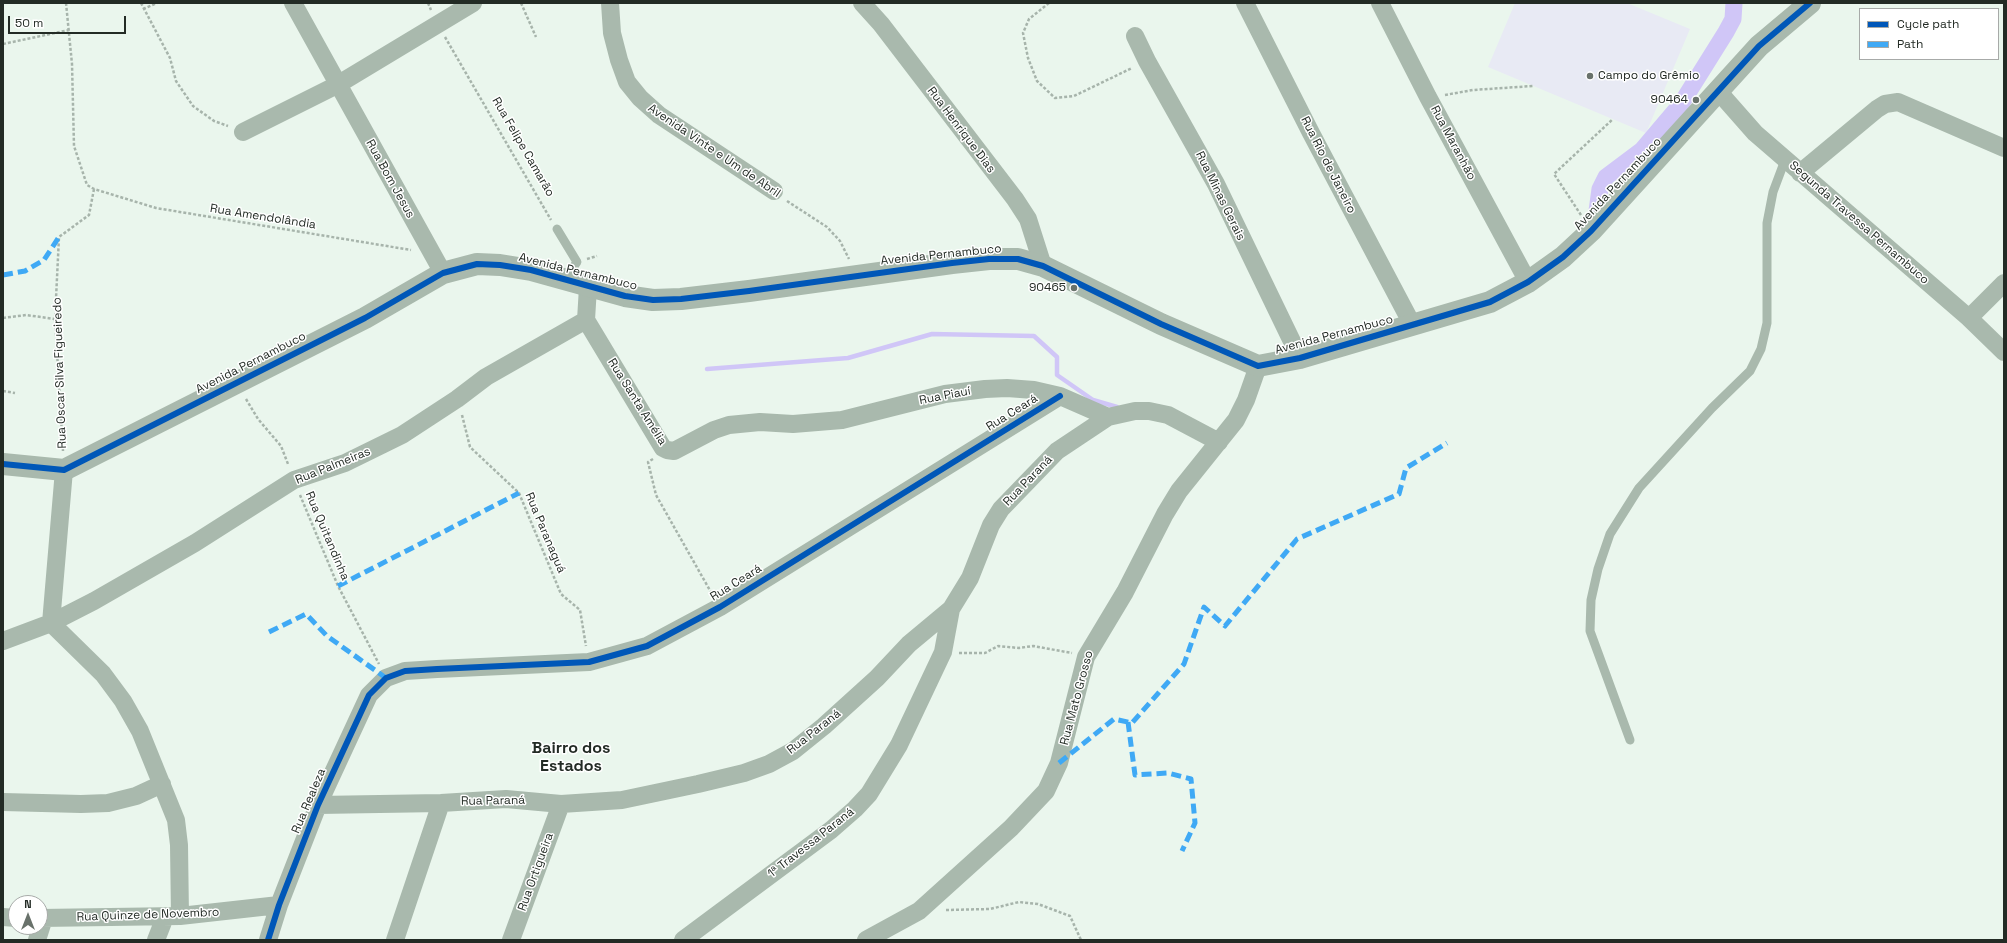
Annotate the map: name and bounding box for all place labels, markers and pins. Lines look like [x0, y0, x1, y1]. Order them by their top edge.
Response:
place label: Campo do Grêmio [1598, 69, 1699, 83]
marker: Campo do Grêmio [1585, 71, 1595, 81]
place label: 90464 [1651, 93, 1688, 107]
marker: 90464 [1691, 95, 1701, 105]
place label: 90465 [1029, 281, 1066, 295]
marker: 90465 [1069, 283, 1079, 293]

